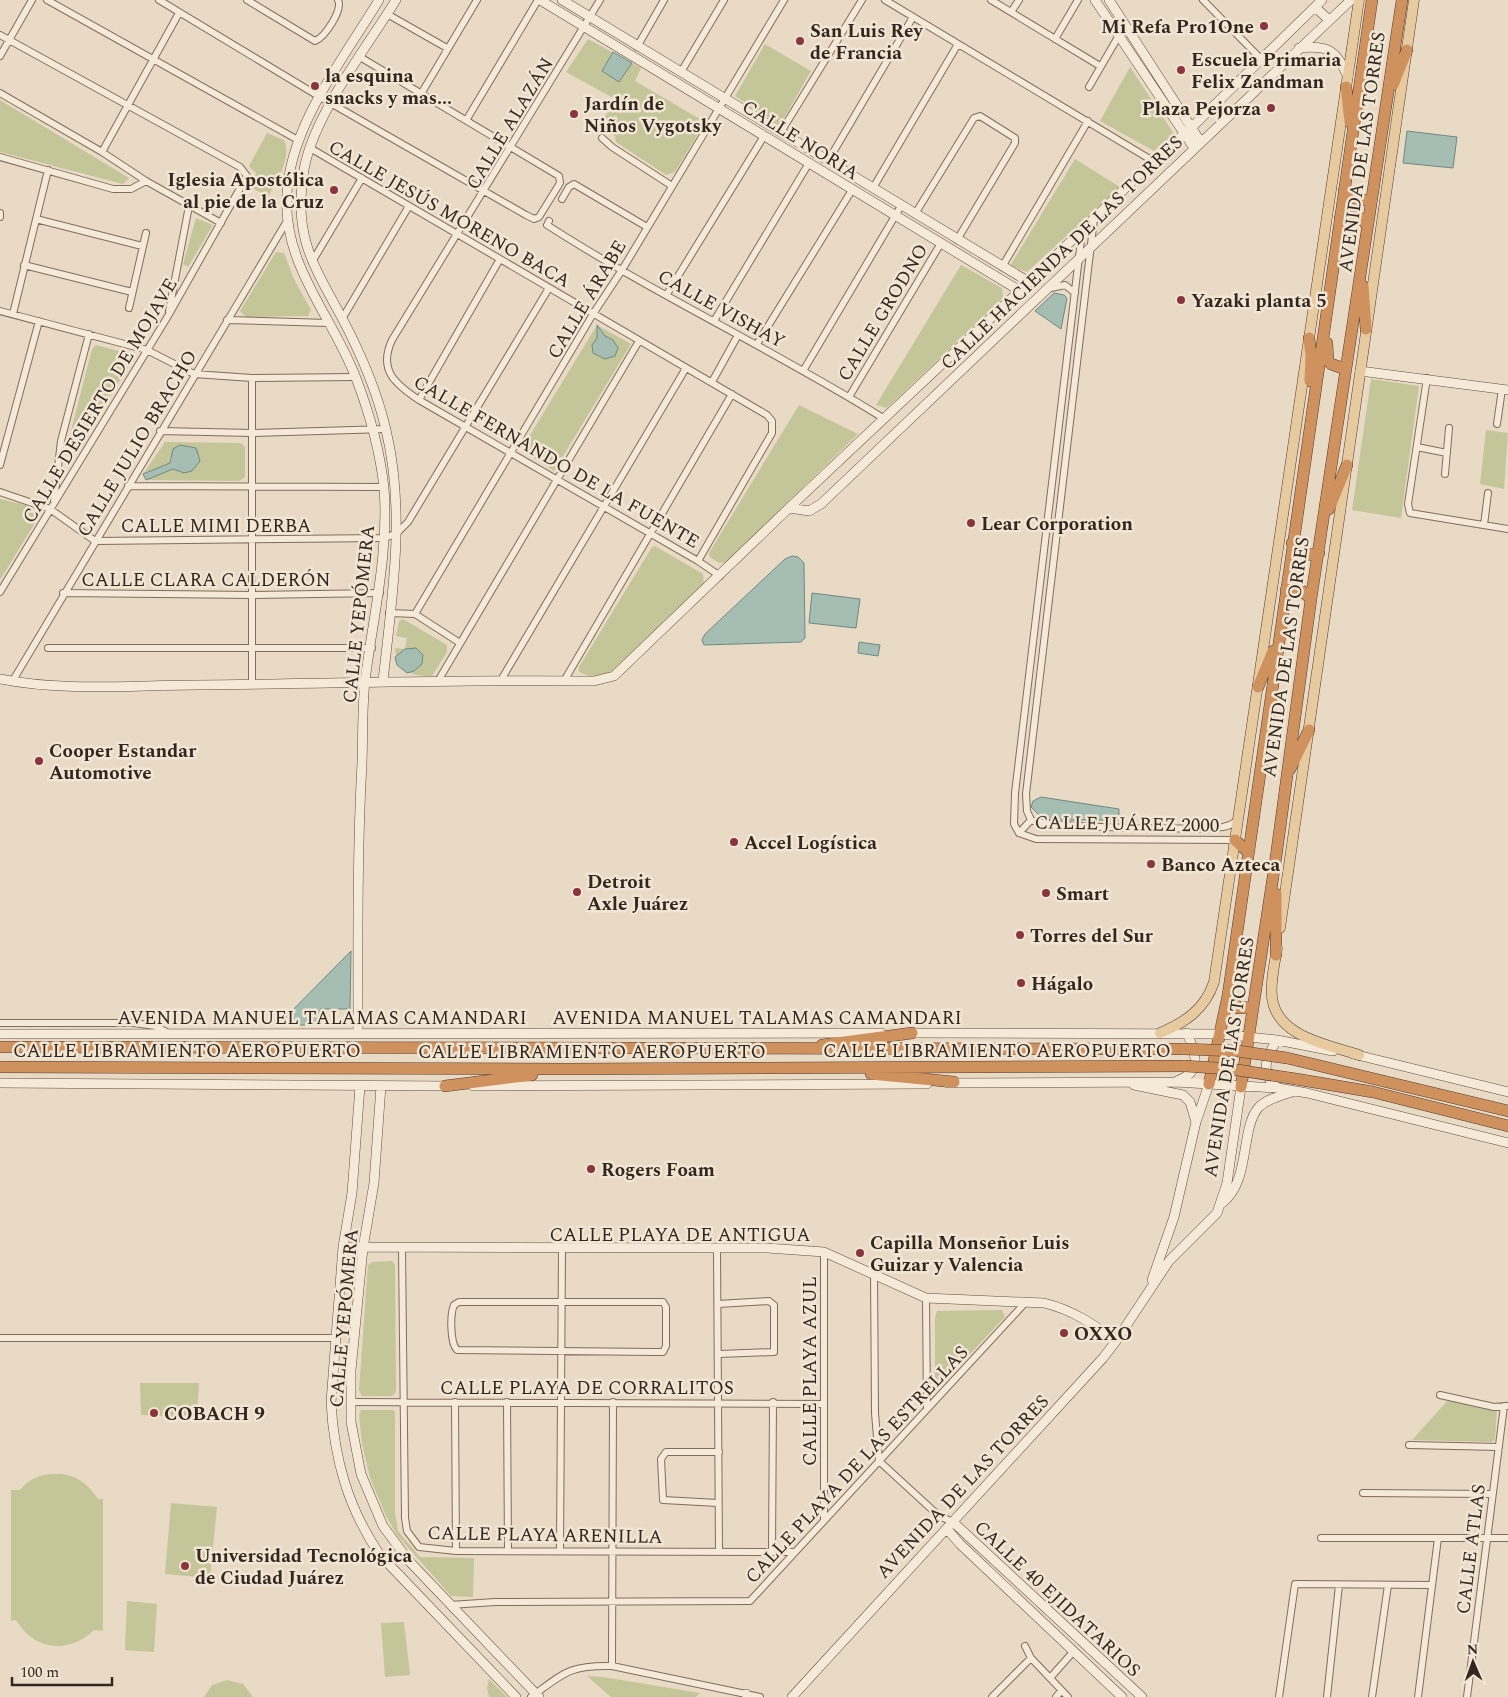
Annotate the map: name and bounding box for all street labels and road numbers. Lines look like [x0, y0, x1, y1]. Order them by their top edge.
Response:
street label: AVENIDA DE LAS TORRES [1331, 30, 1394, 275]
street label: CALLE ALAZÁN [459, 52, 561, 196]
street label: CALLE NORIA [736, 93, 864, 188]
street label: CALLE HACIENDA DE LAS TORRES [934, 129, 1190, 377]
street label: CALLE JESÚS MORENO BACA [323, 133, 576, 296]
street label: CALLE ÁRABE [540, 235, 634, 365]
street label: CALLE GRODNO [831, 238, 936, 387]
street label: CALLE VISHAY [652, 262, 790, 356]
street label: CALLE DESIERTO DE MOJAVE [15, 273, 185, 529]
street label: CALLE JULIO BRACHO [70, 345, 205, 543]
street label: CALLE FERNANDO DE LA FUENTE [408, 368, 705, 556]
street label: CALLE MIMI DERBA [121, 512, 311, 541]
street label: CALLE YEPÓMERA [336, 524, 383, 705]
street label: AVENIDA DE LAS TORRES [1255, 535, 1318, 780]
street label: CALLE CLARA CALDERÓN [81, 566, 331, 595]
street label: CALLE JUÁREZ 2000 [1034, 808, 1220, 841]
street label: AVENIDA DE LAS TORRES [1196, 935, 1263, 1180]
street label: AVENIDA MANUEL TALAMAS CAMANDARI [117, 1004, 527, 1033]
street label: AVENIDA MANUEL TALAMAS CAMANDARI [552, 1004, 962, 1033]
street label: CALLE LIBRAMIENTO AEROPUERTO [13, 1037, 361, 1066]
street label: CALLE LIBRAMIENTO AEROPUERTO [823, 1037, 1171, 1066]
street label: CALLE LIBRAMIENTO AEROPUERTO [418, 1038, 766, 1067]
street label: CALLE PLAYA DE ANTIGUA [550, 1221, 810, 1250]
street label: CALLE YEPÓMERA [322, 1228, 367, 1409]
street label: CALLE PLAYA AZUL [796, 1276, 825, 1466]
street label: CALLE PLAYA DE LAS ESTRELLAS [739, 1339, 976, 1591]
street label: CALLE PLAYA DE CORRALITOS [440, 1374, 734, 1403]
street label: AVENIDA DE LAS TORRES [870, 1388, 1057, 1586]
street label: CALLE ATLAS [1449, 1482, 1494, 1616]
street label: CALLE 40 EJIDATARIOS [967, 1514, 1147, 1684]
street label: CALLE PLAYA ARENILLA [427, 1519, 663, 1552]

